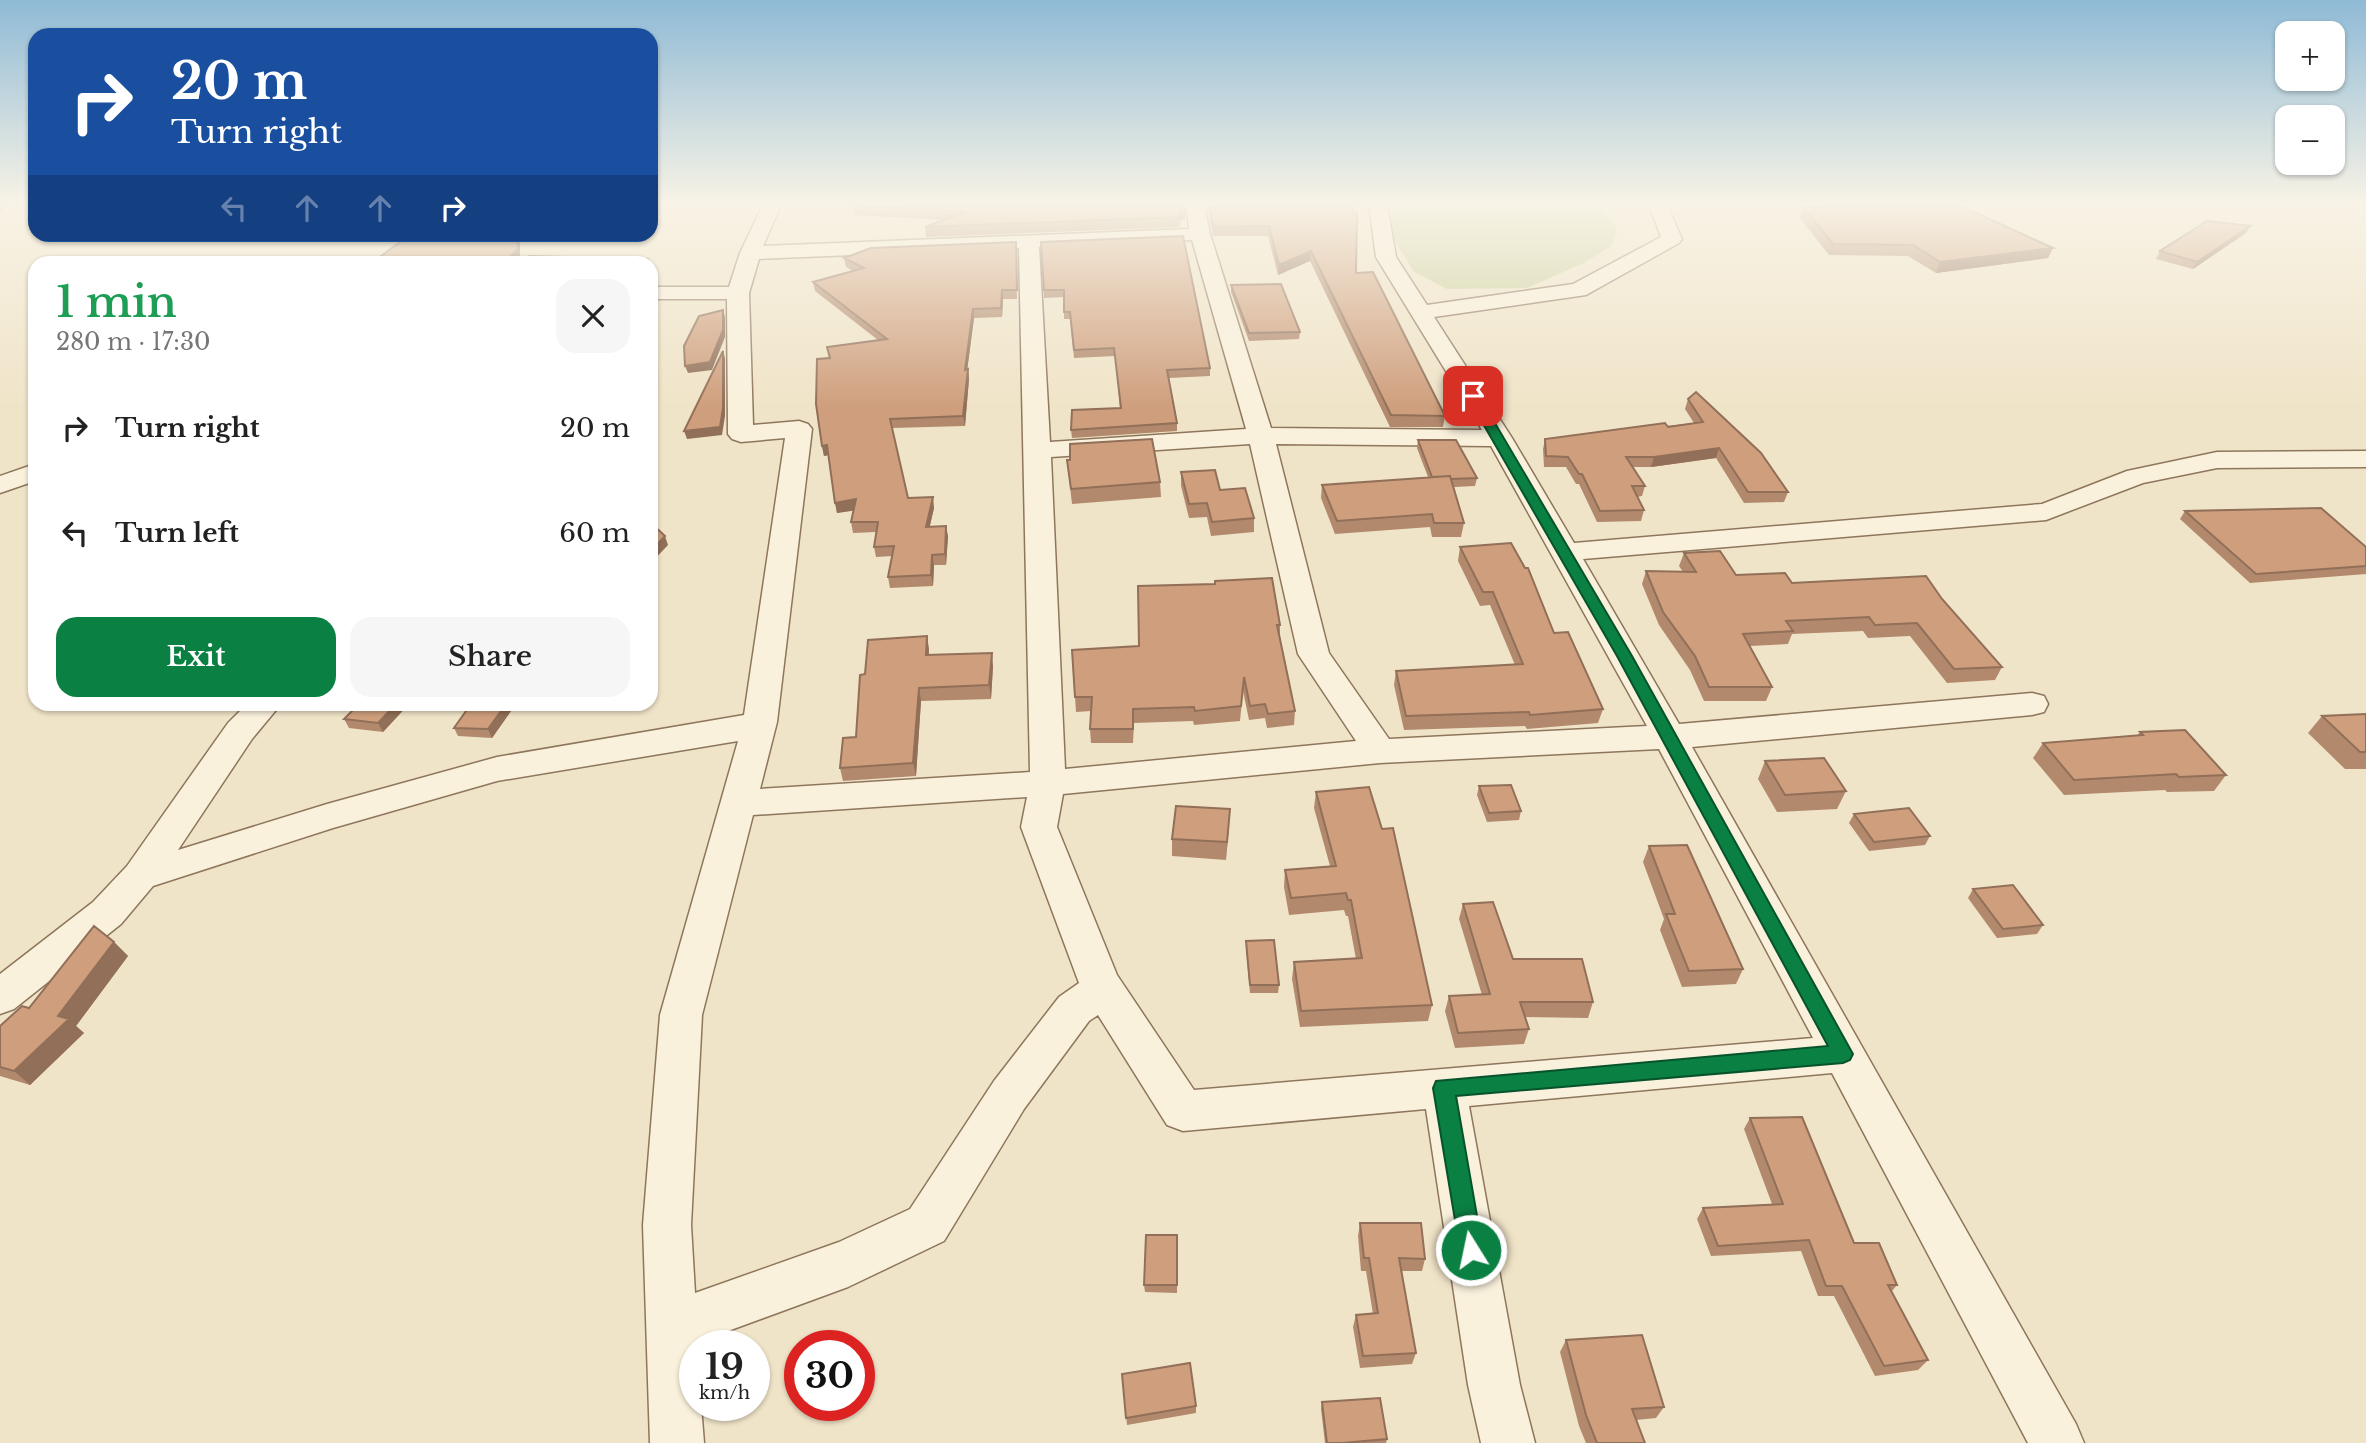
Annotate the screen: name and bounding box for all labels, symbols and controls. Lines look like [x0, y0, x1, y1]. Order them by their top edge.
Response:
map controls [2275, 21, 2345, 175]
button: + [2275, 21, 2345, 91]
text: 20 m [171, 51, 307, 112]
icon: right [56, 56, 147, 147]
button: − [2275, 105, 2345, 175]
text: Turn right [171, 112, 342, 152]
icon: left [215, 189, 253, 227]
icon: ahead [288, 189, 326, 227]
icon: ahead [361, 189, 399, 227]
icon: right [434, 189, 472, 227]
text: 1 min [56, 276, 177, 328]
button: close [556, 279, 630, 353]
text: 280 m · 17:30 [56, 328, 211, 356]
pin [1443, 366, 1503, 426]
icon: arrive [1454, 377, 1492, 415]
icon: right [56, 409, 94, 447]
text: Turn right [115, 412, 260, 444]
text: 20 m [560, 412, 630, 444]
icon: left [56, 514, 94, 552]
text: Turn left [115, 517, 239, 549]
text: 60 m [559, 517, 630, 549]
button: Exit [56, 617, 336, 697]
button: Share [350, 617, 630, 697]
position arrow [1434, 1213, 1508, 1287]
speed limit sign: 30 [784, 1330, 875, 1421]
text: 19 [705, 1345, 744, 1388]
text: km/h [699, 1382, 750, 1404]

